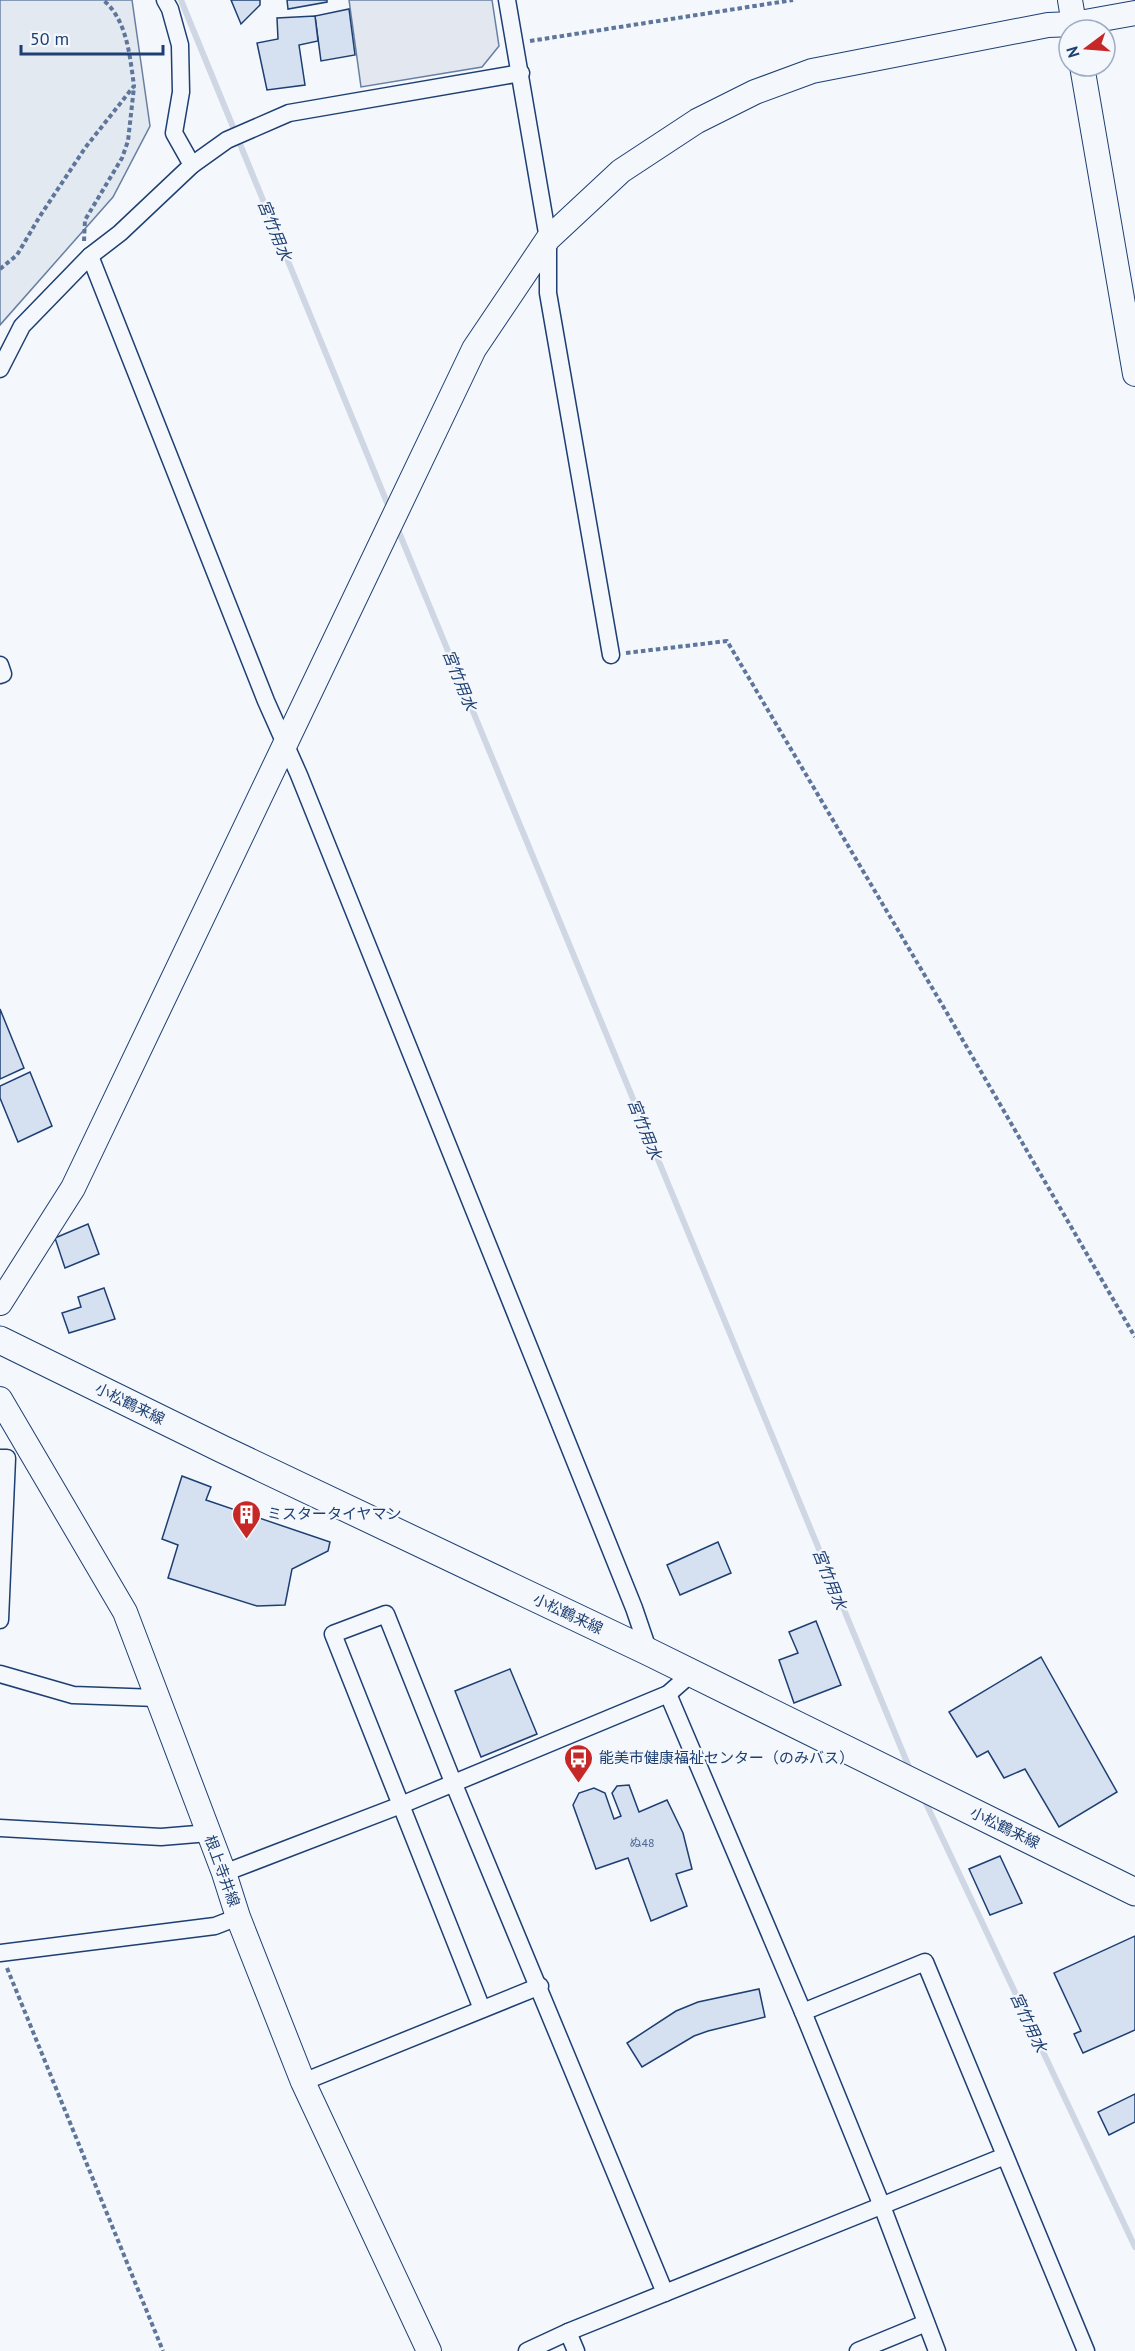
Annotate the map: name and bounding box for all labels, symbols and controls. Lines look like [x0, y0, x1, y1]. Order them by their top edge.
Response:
scale bar [21, 18, 164, 56]
north arrow [1057, 18, 1117, 78]
text: 50 m [30, 27, 69, 50]
text: N [1062, 44, 1084, 60]
water label: 宮竹用水 [254, 197, 297, 265]
water label: 宮竹用水 [439, 647, 482, 715]
water label: 宮竹用水 [624, 1096, 667, 1164]
street label: 小松鶴来線 [92, 1379, 168, 1429]
building icon: ミスタータイヤマン [230, 1498, 262, 1540]
place label: ミスタータイヤマン [267, 1504, 402, 1523]
water label: 宮竹用水 [809, 1546, 852, 1614]
street label: 小松鶴来線 [530, 1589, 606, 1638]
bus stop icon: 能美市健康福祉センター（のみバス） [562, 1742, 594, 1784]
place label: 能美市健康福祉センター（のみバス） [599, 1748, 854, 1767]
street label: 小松鶴来線 [967, 1803, 1043, 1853]
street label: 根上寺井線 [201, 1832, 244, 1909]
house number: ぬ48 [629, 1835, 655, 1850]
water label: 宮竹用水 [1006, 1989, 1052, 2057]

